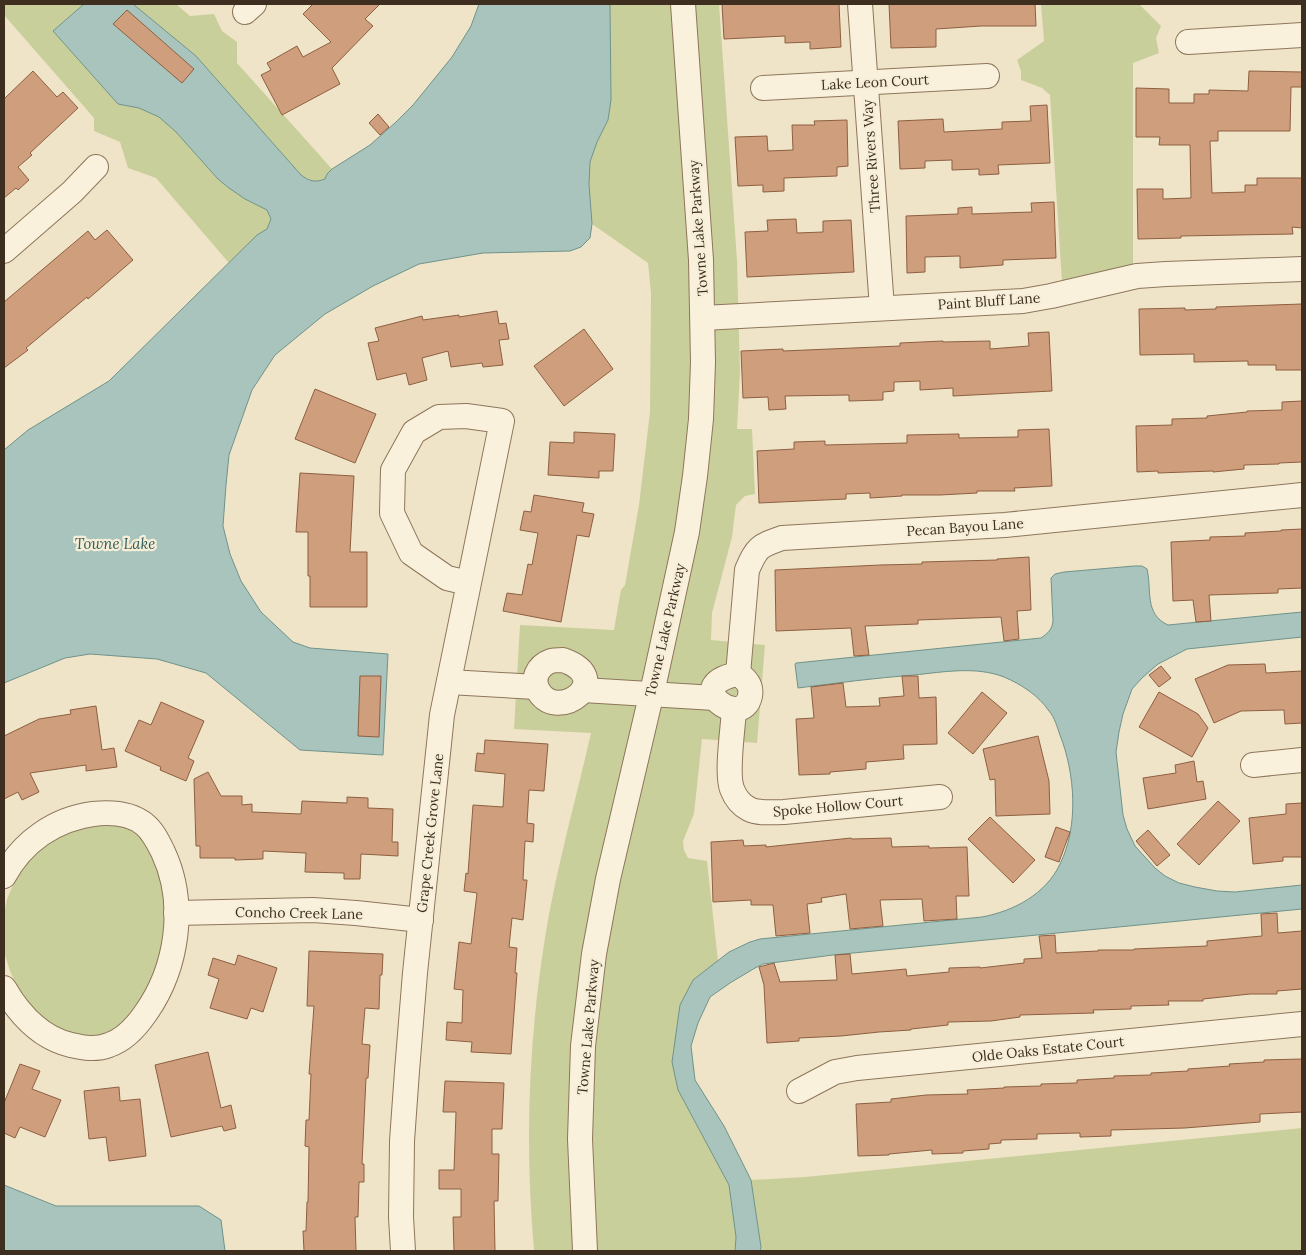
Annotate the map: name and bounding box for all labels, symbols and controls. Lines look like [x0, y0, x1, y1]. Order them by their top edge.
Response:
street label: Lake Leon Court [820, 70, 930, 94]
street label: Three Rivers Way [858, 98, 884, 213]
street label: Towne Lake Parkway [684, 159, 712, 297]
street label: Paint Bluff Lane [937, 288, 1041, 314]
street label: Pecan Bayou Lane [906, 514, 1025, 540]
water label: Towne Lake [75, 534, 155, 553]
street label: Towne Lake Parkway [641, 561, 689, 698]
street label: Grape Creek Grove Lane [413, 752, 447, 914]
street label: Spoke Hollow Court [772, 791, 904, 821]
street label: Concho Creek Lane [235, 903, 364, 923]
street label: Towne Lake Parkway [573, 958, 603, 1096]
street label: Olde Oaks Estate Court [971, 1032, 1126, 1066]

